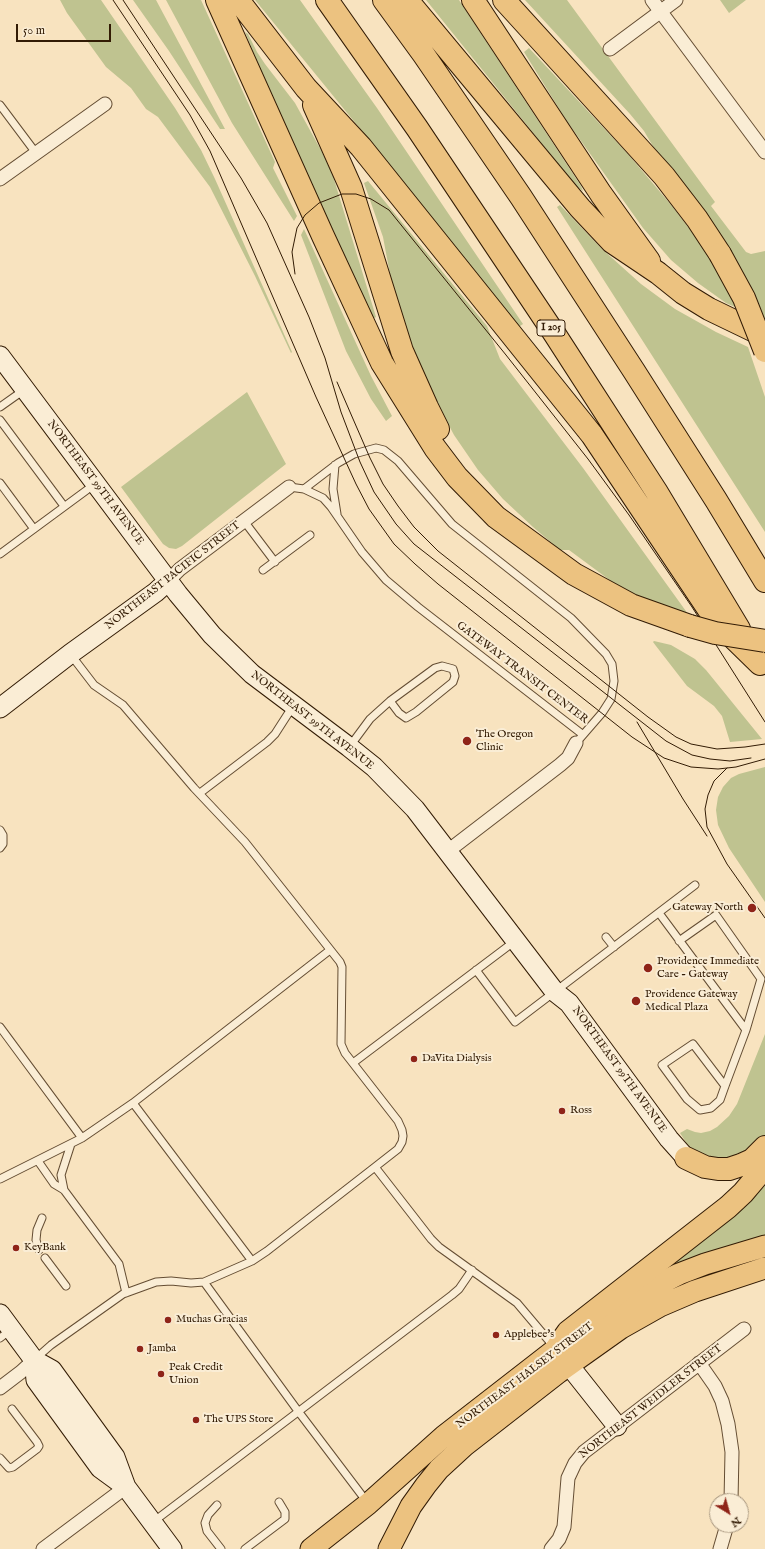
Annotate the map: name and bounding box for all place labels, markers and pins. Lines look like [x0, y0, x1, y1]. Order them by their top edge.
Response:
place label: The Oregon Clinic [476, 728, 533, 754]
marker: The Oregon Clinic [461, 735, 473, 747]
place label: Gateway North [672, 901, 743, 915]
marker: Gateway North [746, 902, 758, 914]
place label: Providence Immediate Care - Gateway [657, 955, 759, 981]
marker: Providence Immediate Care - Gateway [642, 962, 654, 974]
place label: Providence Gateway Medical Plaza [645, 988, 738, 1014]
marker: Providence Gateway Medical Plaza [630, 995, 642, 1007]
place label: DaVita Dialysis [422, 1052, 492, 1066]
marker: DaVita Dialysis [409, 1054, 419, 1064]
place label: Ross [570, 1104, 592, 1118]
marker: Ross [557, 1106, 567, 1116]
place label: KeyBank [24, 1241, 66, 1255]
marker: KeyBank [11, 1243, 21, 1253]
place label: Muchas Gracias [176, 1313, 247, 1327]
marker: Muchas Gracias [163, 1315, 173, 1325]
place label: Applebee's [504, 1328, 554, 1342]
marker: Applebee's [491, 1330, 501, 1340]
place label: Jamba [148, 1342, 176, 1356]
marker: Jamba [135, 1344, 145, 1354]
place label: Peak Credit Union [169, 1361, 223, 1387]
marker: Peak Credit Union [156, 1369, 166, 1379]
place label: The UPS Store [204, 1413, 273, 1427]
marker: The UPS Store [191, 1415, 201, 1425]

